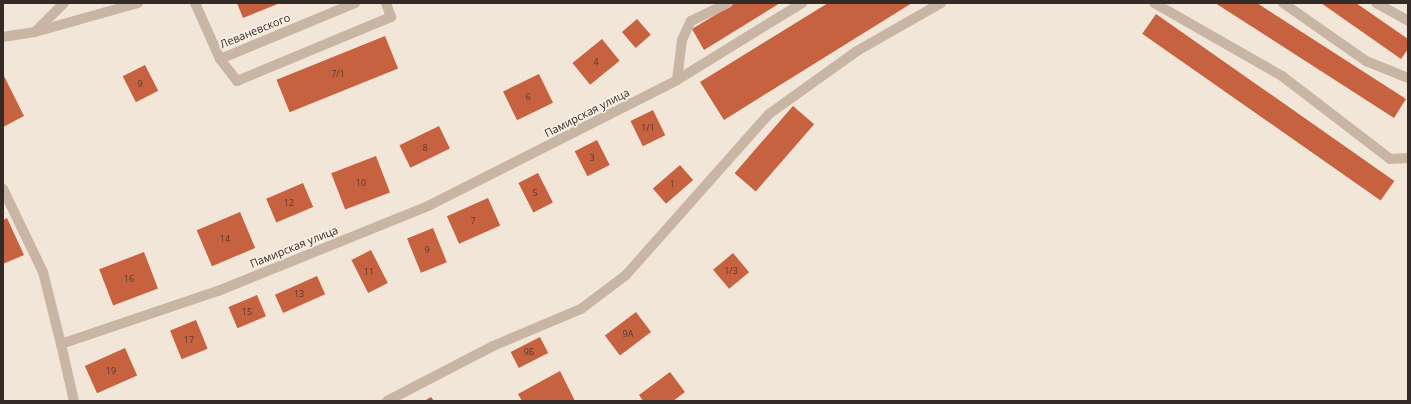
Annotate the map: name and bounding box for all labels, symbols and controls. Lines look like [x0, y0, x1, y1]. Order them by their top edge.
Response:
street label: Леваневского [218, 11, 292, 51]
house number: 4 [593, 57, 599, 67]
house number: 7/1 [331, 69, 345, 79]
house number: 9 [137, 79, 143, 89]
street label: Памирская улица [542, 86, 632, 140]
house number: 6 [525, 92, 531, 102]
house number: 1/1 [641, 123, 655, 133]
house number: 8 [422, 143, 428, 153]
house number: 3 [589, 153, 595, 163]
house number: 10 [356, 178, 366, 188]
house number: 1 [669, 179, 675, 189]
house number: 5 [532, 188, 538, 198]
house number: 12 [284, 198, 294, 208]
house number: 7 [470, 216, 476, 226]
street label: Памирская улица [248, 223, 340, 271]
house number: 14 [220, 234, 230, 244]
house number: 9 [424, 245, 430, 255]
house number: 1/3 [724, 266, 738, 276]
house number: 11 [364, 267, 374, 277]
house number: 16 [124, 274, 134, 284]
house number: 13 [294, 289, 304, 299]
house number: 15 [242, 307, 252, 317]
house number: 9А [623, 329, 633, 339]
house number: 17 [184, 335, 194, 345]
house number: 9Б [524, 347, 534, 357]
house number: 19 [106, 366, 116, 376]

